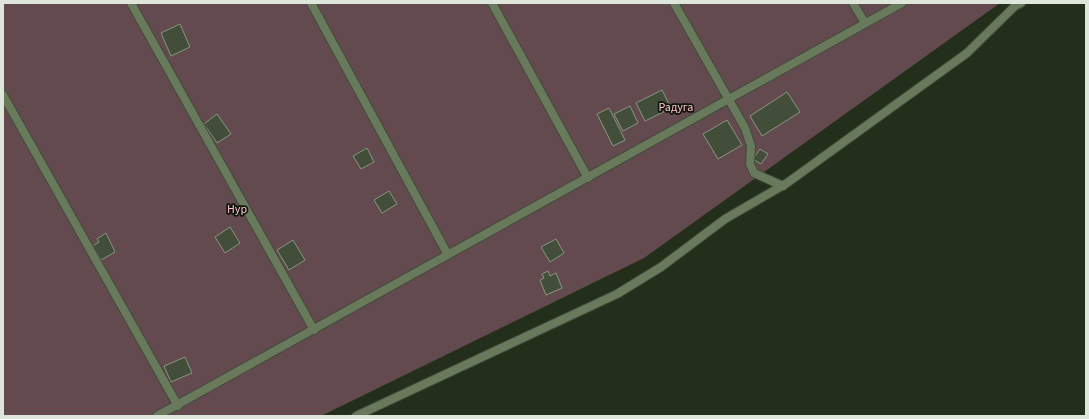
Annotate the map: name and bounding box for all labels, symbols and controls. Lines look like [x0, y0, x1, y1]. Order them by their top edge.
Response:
park label: Радуга [659, 99, 693, 116]
park label: Нур [227, 201, 247, 218]

